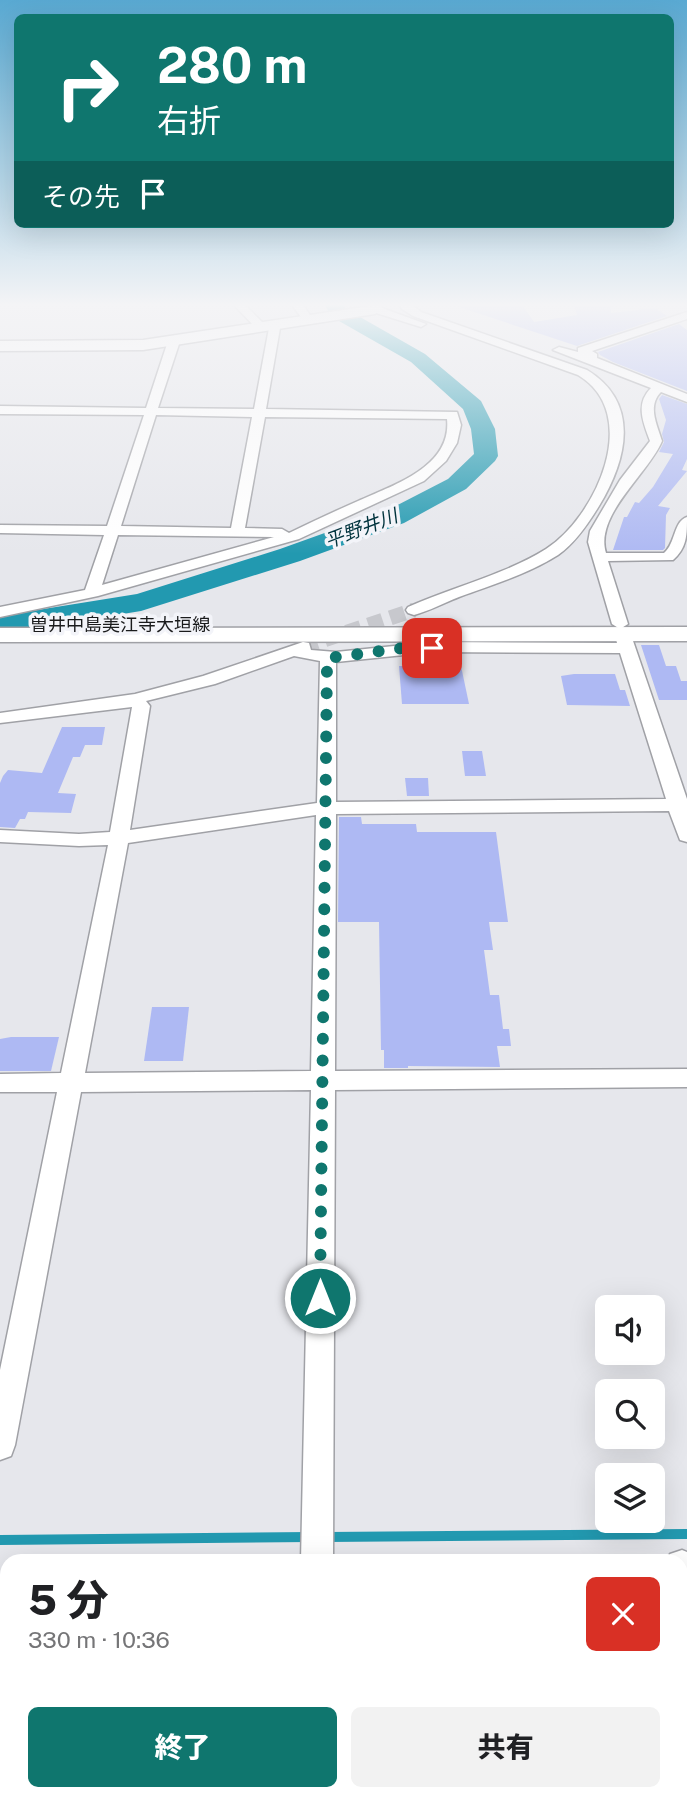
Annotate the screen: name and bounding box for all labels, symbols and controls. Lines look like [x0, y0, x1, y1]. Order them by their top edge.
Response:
text: 280 m [157, 36, 307, 94]
icon: right [42, 42, 133, 133]
text: 右折 [157, 102, 221, 139]
icon: arrive [134, 175, 172, 213]
text: その先 [42, 181, 120, 212]
water label: 平野井川 [322, 503, 402, 552]
street label: 曽井中島美江寺大垣線 [30, 614, 210, 635]
pin [402, 618, 462, 678]
icon: arrive [413, 629, 451, 667]
position arrow [283, 1261, 357, 1335]
map controls [595, 1295, 665, 1533]
button: sound [595, 1295, 665, 1365]
button: search [595, 1379, 665, 1449]
button: layers [595, 1463, 665, 1533]
text: 5 分 [28, 1575, 108, 1624]
button: close [586, 1577, 660, 1651]
text: 330 m · 10:36 [28, 1626, 170, 1653]
button: 終了 [28, 1707, 337, 1787]
button: 共有 [351, 1707, 660, 1787]

